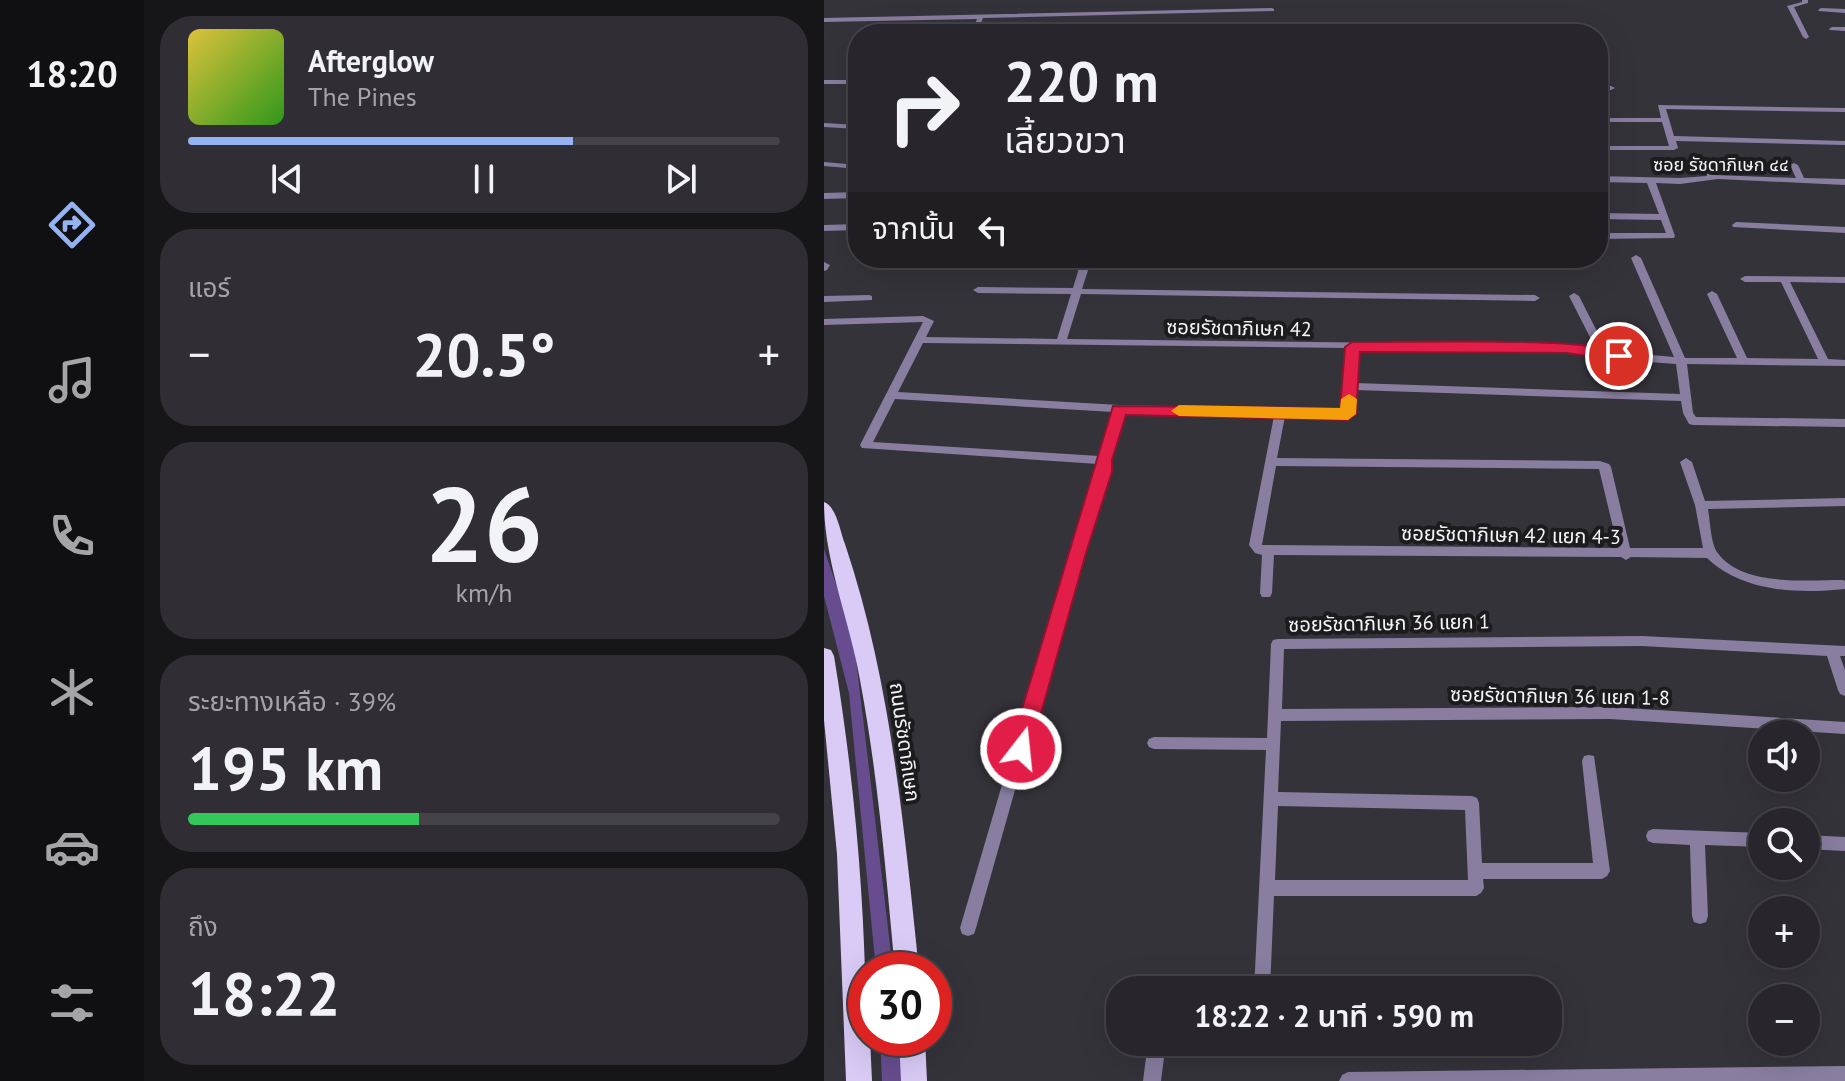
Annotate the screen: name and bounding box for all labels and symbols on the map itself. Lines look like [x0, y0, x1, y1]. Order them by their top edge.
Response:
street label: ซอย รัชดาภิเษก ๔๔ [1653, 153, 1789, 176]
street label: ซอยรัชดาภิเษก 42 [1166, 314, 1312, 342]
pin [1585, 322, 1653, 390]
street label: ซอยรัชดาภิเษก 42 แยก 4-3 [1401, 520, 1621, 550]
street label: ซอยรัชดาภิเษก 36 แยก 1 [1288, 608, 1490, 638]
street label: ถนนรัชดาภิเษก [884, 681, 926, 803]
street label: ซอยรัชดาภิเษก 36 แยก 1-8 [1450, 681, 1670, 711]
position arrow [979, 707, 1063, 791]
speed limit sign: 30 [848, 952, 952, 1056]

